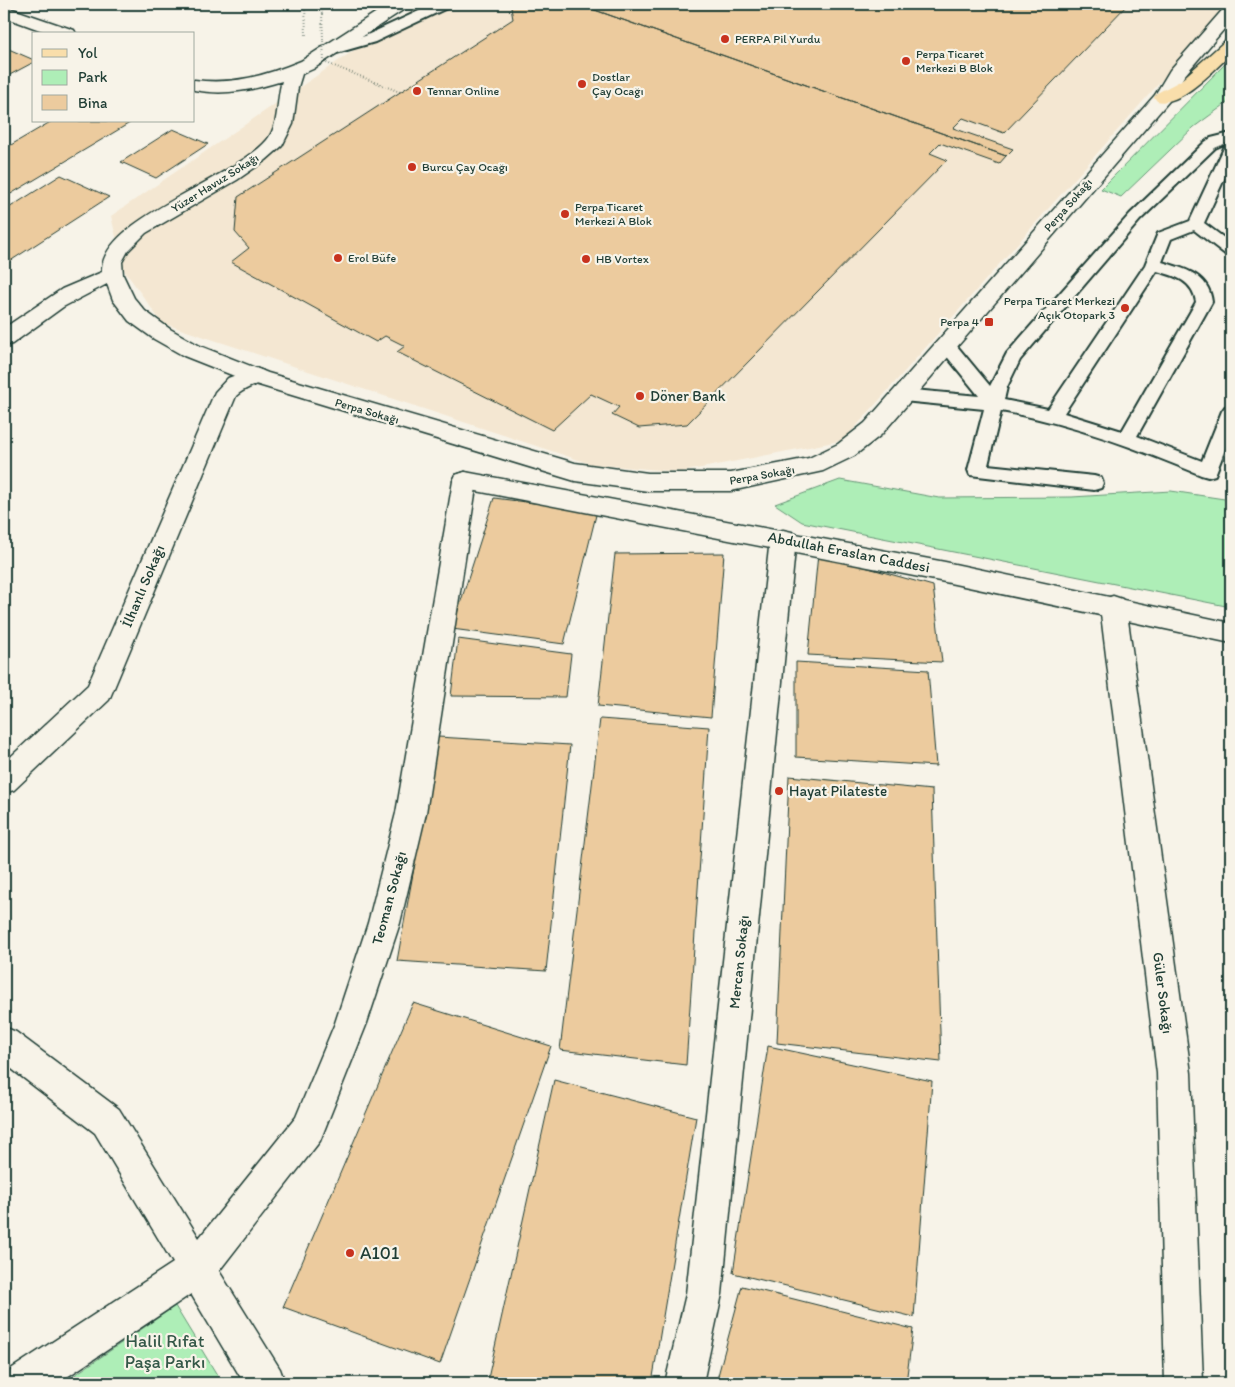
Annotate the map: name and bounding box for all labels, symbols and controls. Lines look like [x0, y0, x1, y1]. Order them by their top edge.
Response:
legend [32, 32, 195, 122]
place label: PERPA Pil Yurdu [735, 32, 821, 46]
marker: PERPA Pil Yurdu [719, 33, 731, 45]
text: Yol [78, 44, 98, 62]
place label: Perpa Ticaret Merkezi B Blok [916, 47, 993, 75]
marker: Perpa Ticaret Merkezi B Blok [900, 55, 912, 67]
text: Park [78, 68, 108, 86]
place label: Dostlar Çay Ocağı [592, 70, 643, 98]
marker: Dostlar Çay Ocağı [576, 78, 588, 90]
place label: Tennar Online [427, 84, 500, 98]
marker: Tennar Online [411, 85, 423, 97]
text: Bina [78, 94, 108, 112]
street label: Yüzer Havuz Sokağı [169, 150, 261, 216]
place label: Burcu Çay Ocağı [422, 160, 508, 174]
marker: Burcu Çay Ocağı [406, 161, 418, 173]
street label: Perpa Sokağı [1041, 175, 1095, 235]
place label: Perpa Ticaret Merkezi A Blok [575, 200, 652, 228]
marker: Perpa Ticaret Merkezi A Blok [559, 208, 571, 220]
place label: Erol Büfe [348, 251, 397, 265]
marker: Erol Büfe [332, 252, 344, 264]
place label: HB Vortex [596, 252, 649, 266]
marker: HB Vortex [580, 253, 592, 265]
place label: Perpa Ticaret Merkezi Açık Otopark 3 [1004, 294, 1115, 322]
marker: Perpa Ticaret Merkezi Açık Otopark 3 [1119, 302, 1131, 314]
place label: Perpa 4 [940, 315, 979, 329]
marker: Perpa 4 [983, 316, 995, 328]
place label: Döner Bank [650, 387, 726, 405]
marker: Döner Bank [634, 390, 646, 402]
street label: Perpa Sokağı [333, 395, 401, 427]
street label: Perpa Sokağı [728, 462, 796, 488]
street label: Abdullah Eraslan Caddesi [767, 527, 931, 577]
street label: İlhanlı Sokağı [118, 542, 168, 630]
place label: Hayat Pilateste [789, 782, 887, 800]
marker: Hayat Pilateste [773, 785, 785, 797]
street label: Teoman Sokağı [368, 849, 410, 947]
street label: Mercan Sokağı [725, 914, 753, 1010]
street label: Güler Sokağı [1149, 951, 1177, 1035]
place label: A101 [360, 1242, 399, 1264]
marker: A101 [344, 1247, 356, 1259]
park label: Halil Rıfat Paşa Parkı [125, 1330, 205, 1373]

